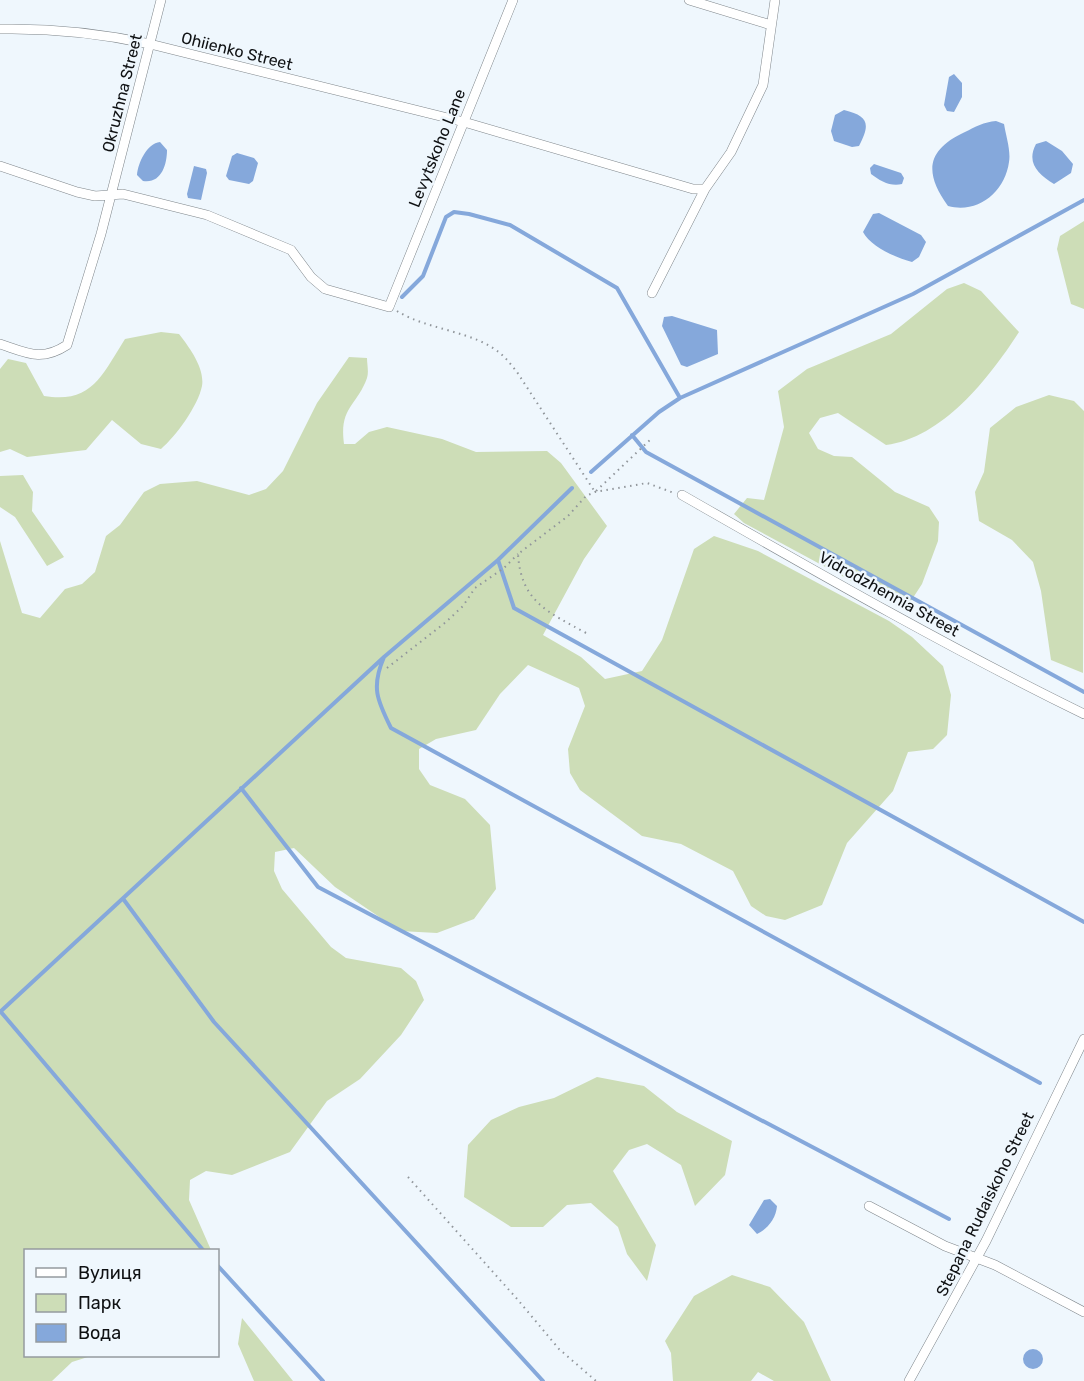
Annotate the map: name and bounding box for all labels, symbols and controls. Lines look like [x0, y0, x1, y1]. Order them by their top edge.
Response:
street label: Ohiienko Street [179, 28, 295, 74]
street label: Okruzhna Street [98, 32, 146, 154]
street label: Levytskoho Lane [405, 86, 469, 210]
street label: Vidrodzhennia Street [815, 547, 963, 641]
street label: Stepana Rudaiskoho Street [932, 1109, 1038, 1299]
legend [24, 1249, 219, 1357]
text: Вулиця [78, 1262, 142, 1284]
text: Парк [78, 1292, 122, 1314]
text: Вода [78, 1322, 121, 1344]

